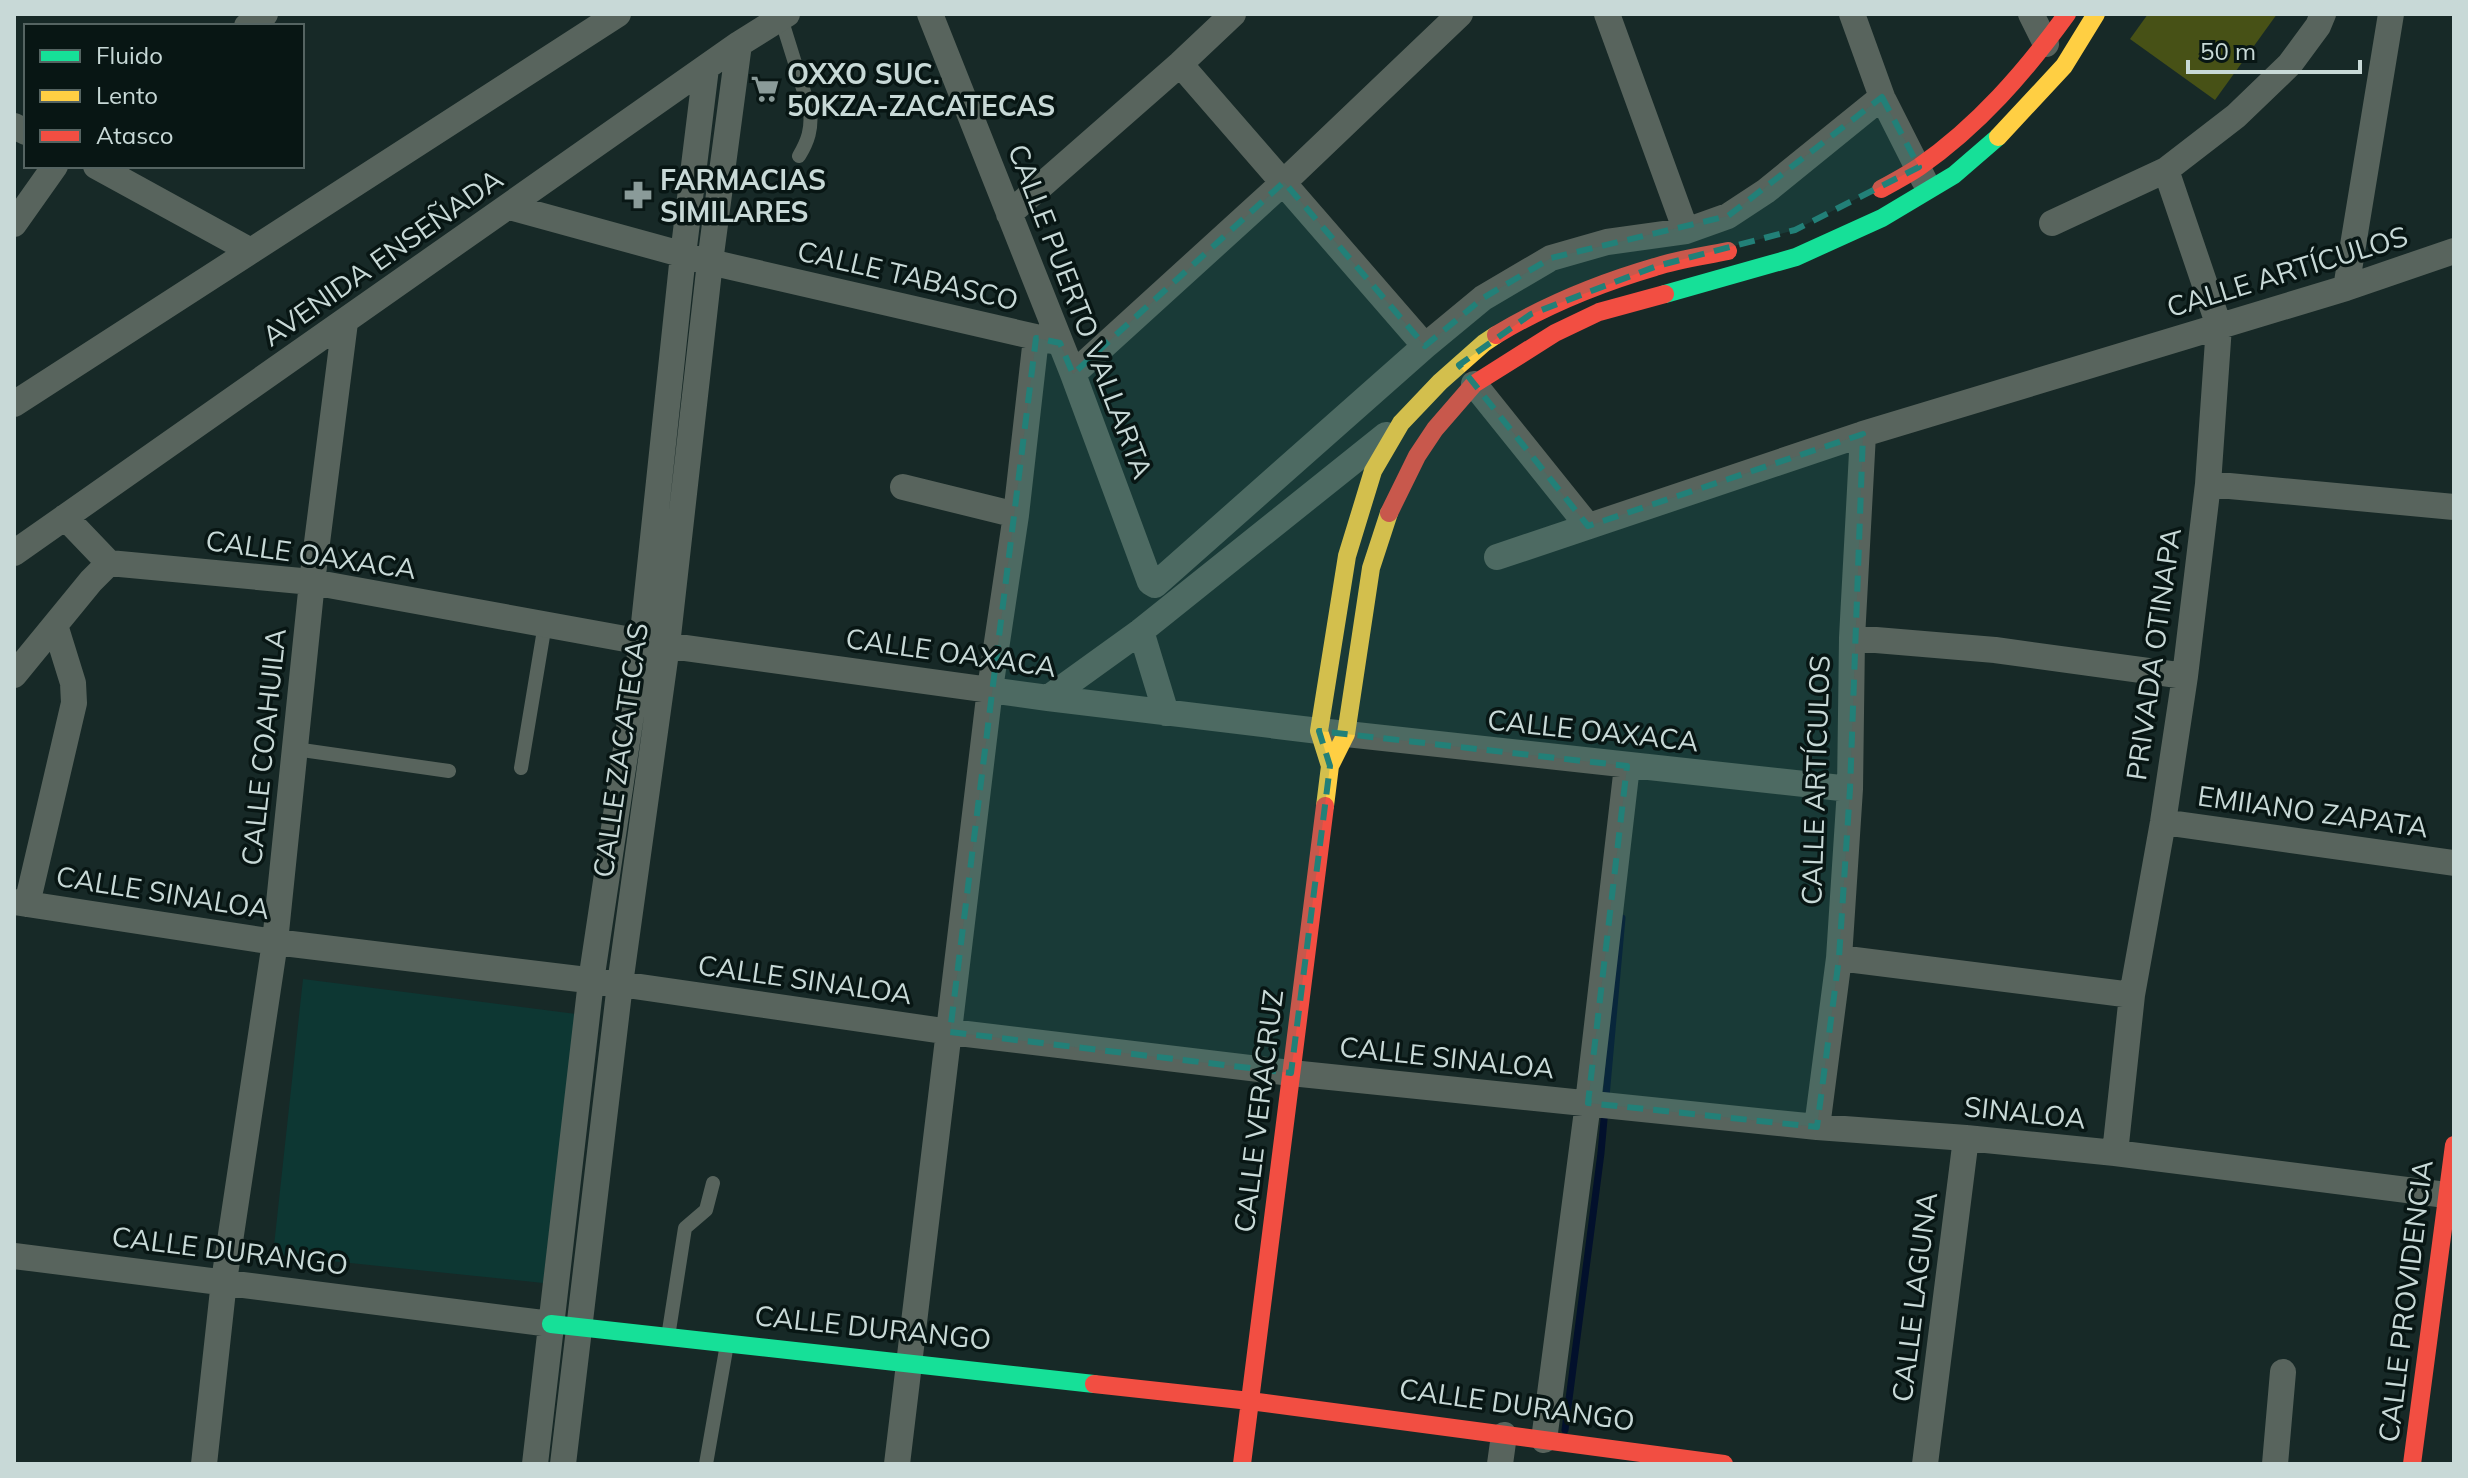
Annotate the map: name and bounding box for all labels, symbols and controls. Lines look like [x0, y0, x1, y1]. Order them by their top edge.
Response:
legend [24, 24, 304, 168]
scale bar [2188, 24, 2360, 74]
text: 50 m [2200, 36, 2256, 66]
text: Fluido [96, 40, 163, 70]
place label: OXXO SUC. 50KZA-ZACATECAS [787, 56, 1055, 123]
supermarket icon: OXXO SUC. 50KZA-ZACATECAS [750, 74, 780, 104]
text: Lento [96, 80, 158, 110]
text: Atasco [96, 120, 173, 150]
street label: CALLE PUERTO VALLARTA [1001, 139, 1161, 484]
street label: AVENIDA ENSEÑADA [255, 161, 509, 353]
place label: FARMACIAS SIMILARES [660, 162, 826, 229]
pharmacy icon: FARMACIAS SIMILARES [623, 180, 653, 210]
street label: CALLE ARTÍCULOS [2162, 218, 2412, 324]
street label: CALLE TABASCO [794, 233, 1022, 317]
street label: CALLE OAXACA [204, 522, 419, 586]
street label: PRIVADA OTINAPA [2118, 525, 2188, 783]
street label: CALLE ZACATECAS [585, 620, 655, 880]
street label: CALLE OAXACA [844, 620, 1059, 684]
street label: CALLE COAHUILA [233, 626, 293, 867]
street label: CALLE ARTÍCULOS [1793, 654, 1837, 906]
street label: CALLE OAXACA [1486, 702, 1701, 759]
street label: EMIIANO ZAPATA [2195, 777, 2431, 845]
street label: CALLE SINALOA [54, 858, 273, 926]
street label: CALLE SINALOA [696, 947, 915, 1011]
street label: CALLE VERACRUZ [1226, 988, 1290, 1234]
street label: CALLE SINALOA [1338, 1028, 1557, 1086]
street label: SINALOA [1962, 1088, 2088, 1136]
street label: CALLE PROVIDENCIA [2370, 1157, 2440, 1444]
street label: CALLE LAGUNA [1884, 1190, 1944, 1404]
street label: CALLE DURANGO [110, 1218, 350, 1282]
street label: CALLE DURANGO [753, 1297, 993, 1357]
street label: CALLE DURANGO [1397, 1370, 1637, 1438]

